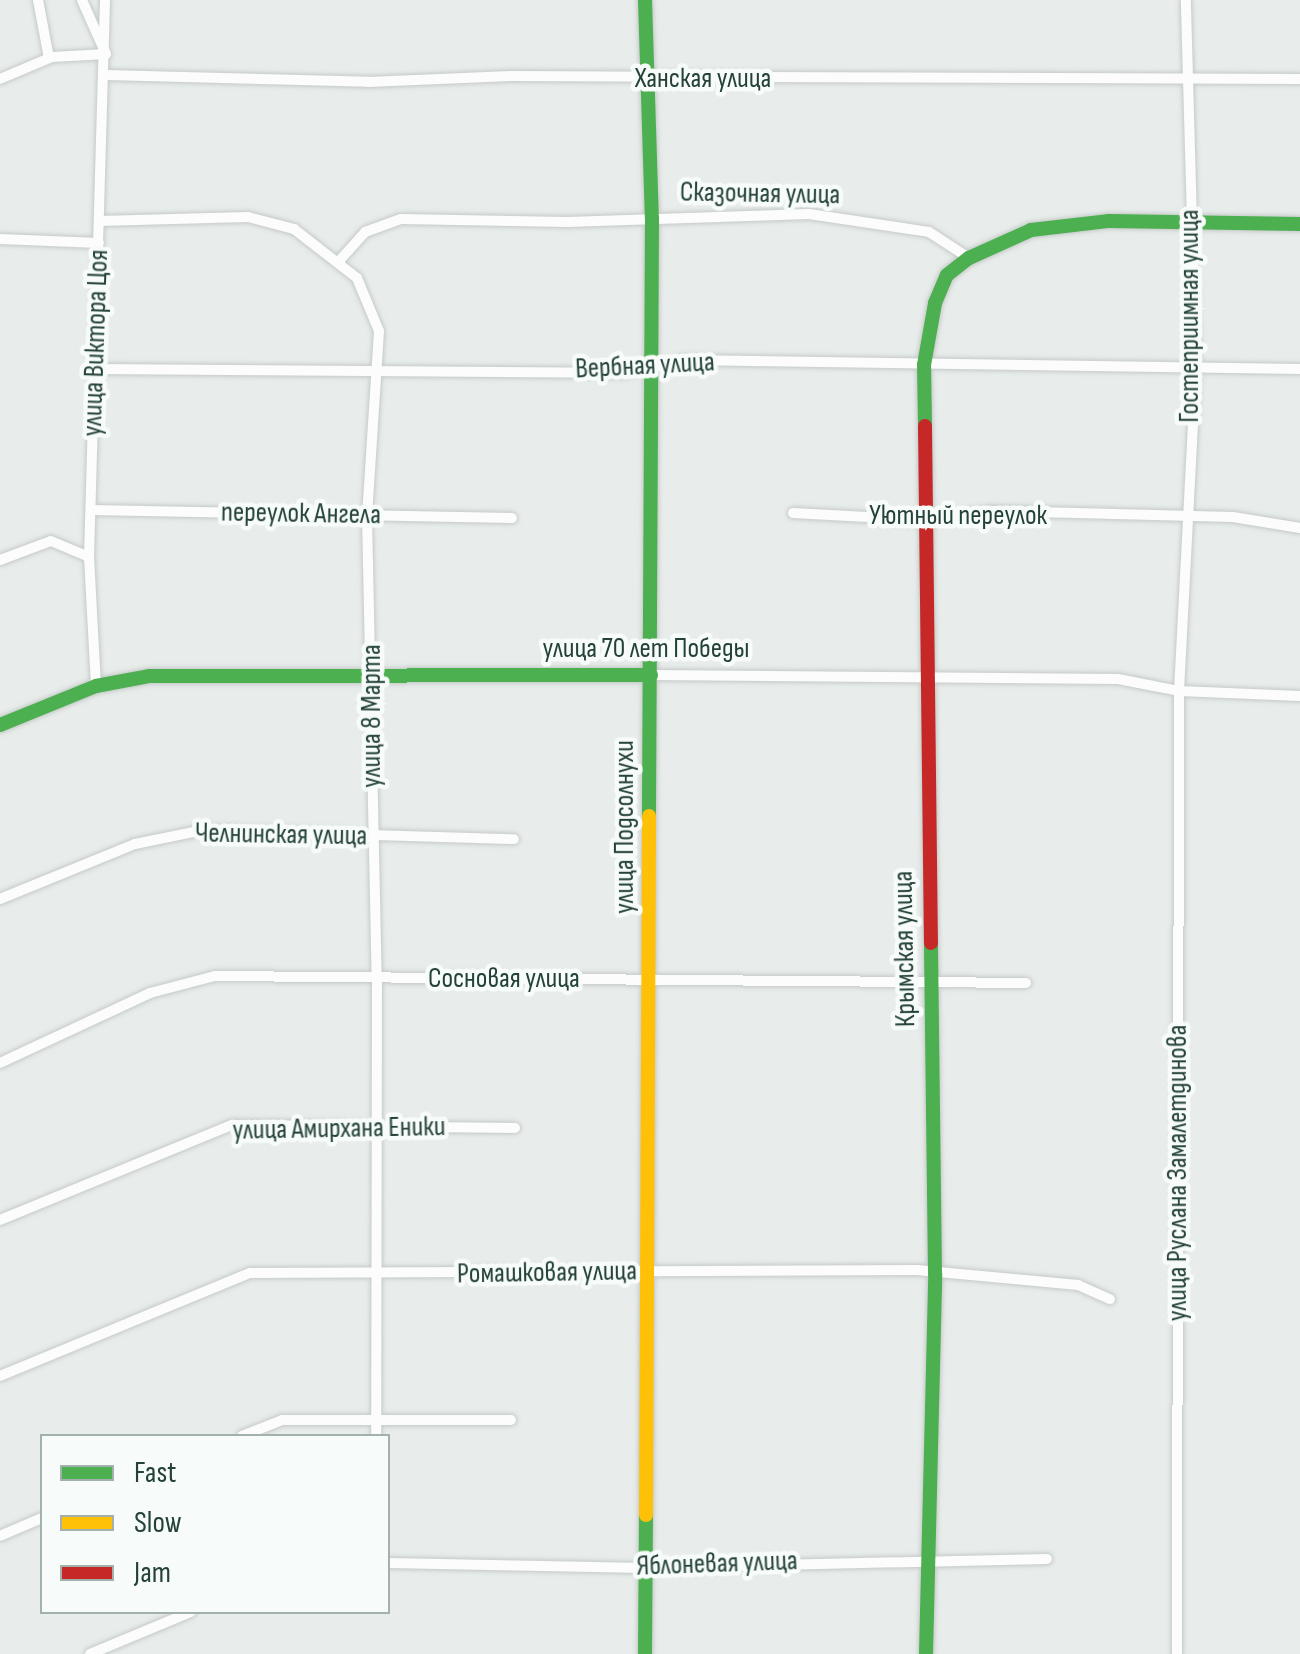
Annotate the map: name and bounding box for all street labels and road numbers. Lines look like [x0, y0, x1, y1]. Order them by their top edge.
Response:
street label: Ханская улица [635, 62, 771, 96]
street label: Сказочная улица [680, 176, 840, 212]
street label: Гостеприимная улица [1173, 209, 1207, 423]
street label: улица Виктора Цоя [76, 249, 116, 437]
street label: Вербная улица [574, 346, 716, 386]
street label: переулок Ангела [221, 496, 381, 532]
street label: Уютный переулок [869, 499, 1047, 533]
street label: улица 70 лет Победы [543, 632, 749, 666]
street label: улица 8 Марта [355, 644, 389, 788]
street label: улица Подсолнухи [608, 740, 642, 914]
street label: Челнинская улица [195, 817, 367, 853]
street label: Крымская улица [887, 871, 923, 1027]
street label: Сосновая улица [428, 962, 580, 996]
street label: улица Руслана Замалетдинова [1161, 1025, 1195, 1321]
street label: улица Амирхана Еники [232, 1110, 446, 1148]
street label: Ромашковая улица [457, 1255, 637, 1291]
street label: Яблоневая улица [636, 1544, 798, 1584]

